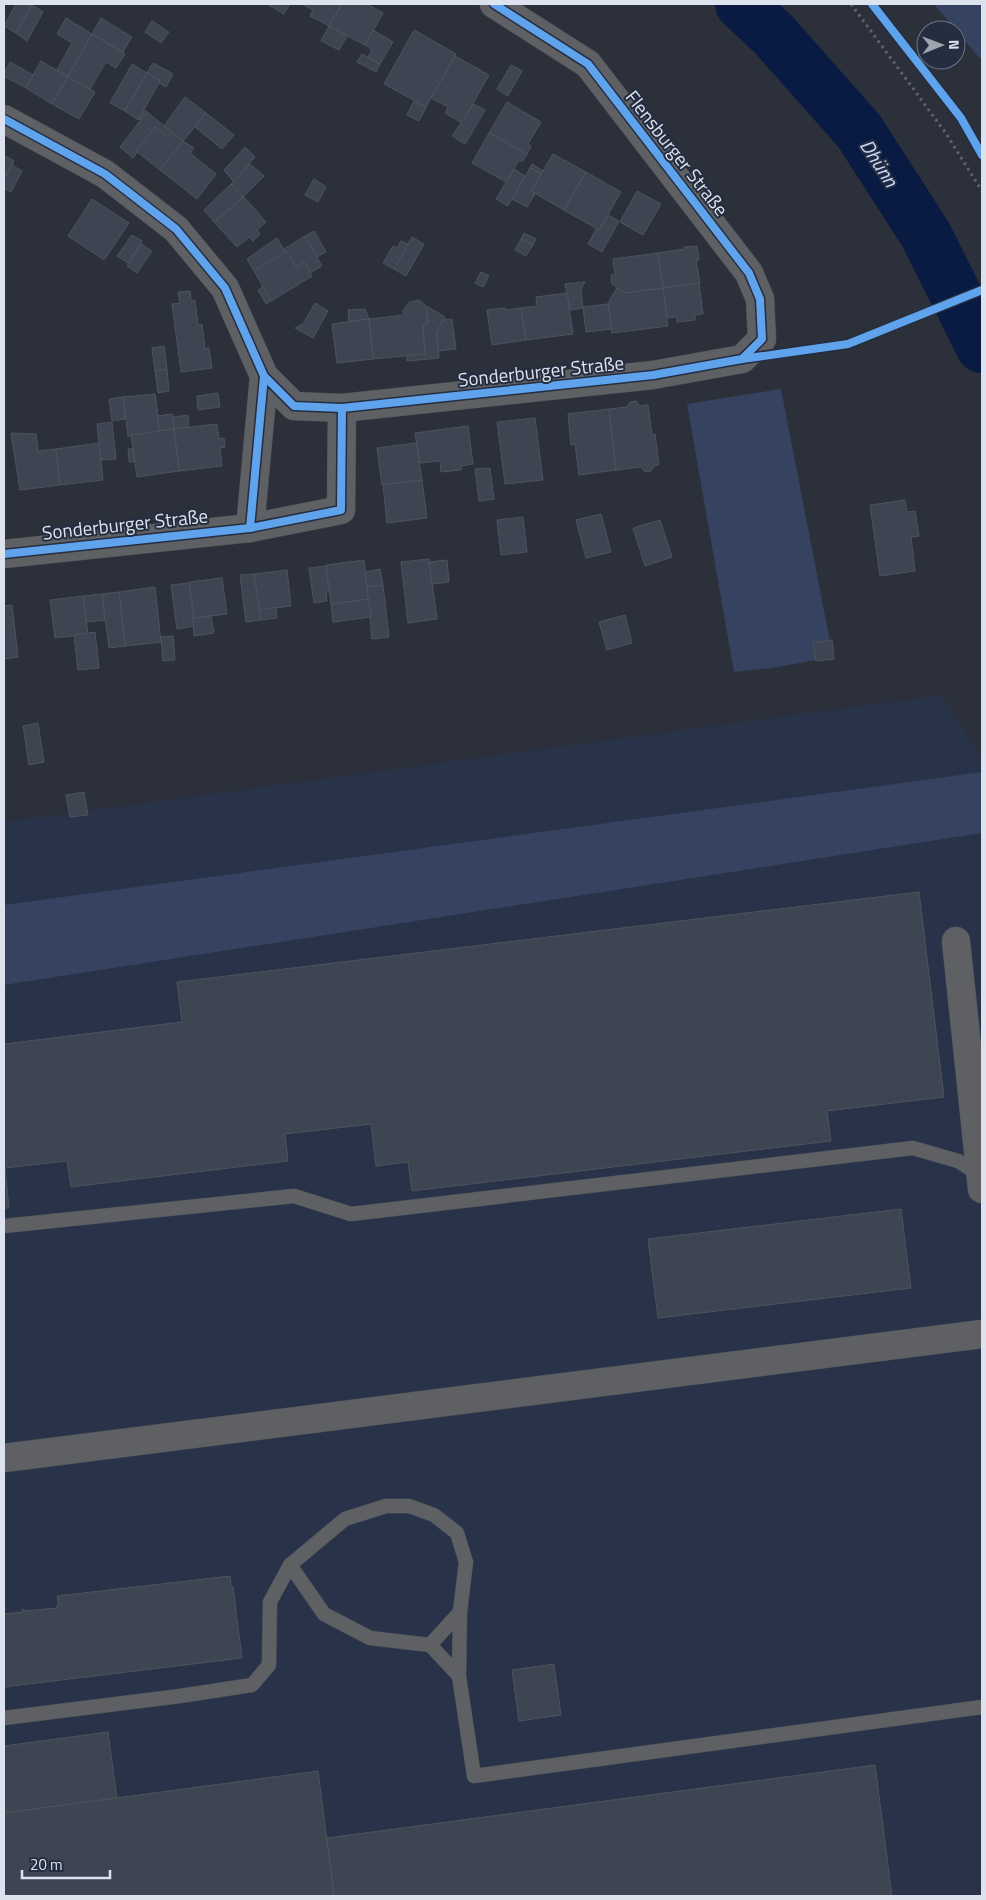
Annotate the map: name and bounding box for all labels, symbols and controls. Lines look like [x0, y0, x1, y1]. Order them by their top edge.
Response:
north arrow [916, 20, 966, 70]
text: N [944, 40, 965, 50]
street label: Flensburger Straße [619, 83, 736, 222]
water label: Dhünn [852, 132, 907, 194]
street label: Sonderburger Straße [456, 347, 625, 394]
street label: Sonderburger Straße [40, 500, 209, 547]
scale bar [22, 1848, 110, 1880]
text: 20 m [30, 1853, 63, 1876]

